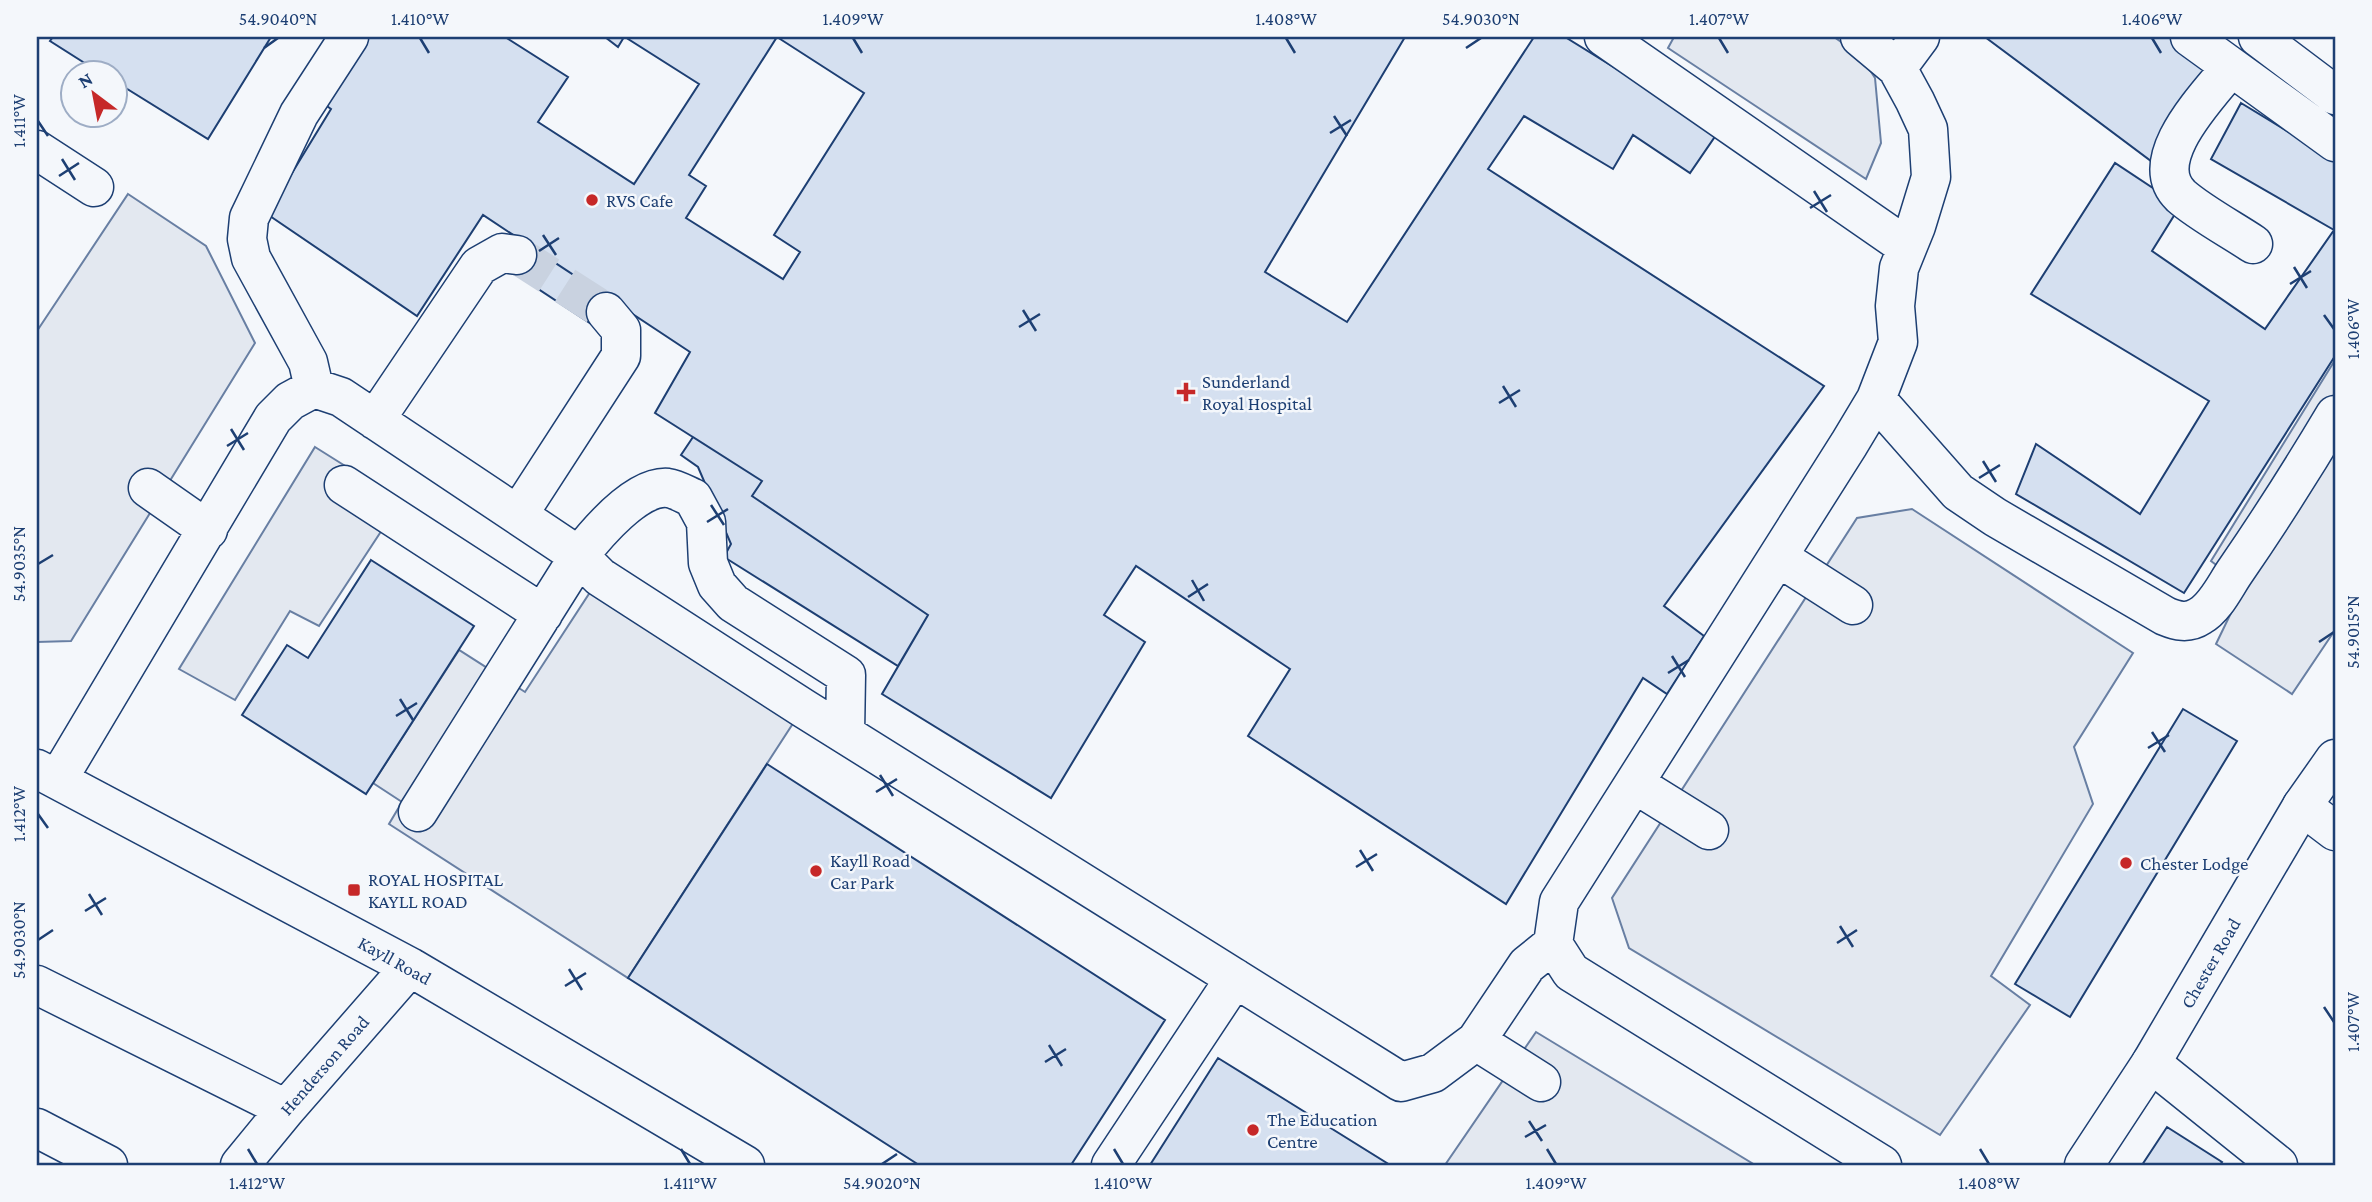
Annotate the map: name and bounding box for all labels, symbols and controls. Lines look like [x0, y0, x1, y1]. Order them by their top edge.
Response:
text: 54.9040°N [239, 9, 317, 29]
text: 1.410°W [391, 9, 449, 29]
text: 1.409°W [822, 9, 884, 29]
text: 1.408°W [1255, 9, 1317, 29]
text: 54.9030°N [1442, 9, 1520, 29]
text: 1.407°W [1689, 9, 1749, 29]
text: 1.406°W [2122, 9, 2183, 29]
north arrow [60, 60, 130, 130]
text: N [74, 68, 96, 92]
text: 1.411°W [9, 94, 29, 148]
place label: RVS Cafe [606, 190, 673, 211]
marker: RVS Cafe [584, 192, 600, 208]
text: 1.406°W [2343, 298, 2363, 359]
place label: Sunderland Royal Hospital [1202, 371, 1312, 414]
marker: Sunderland Royal Hospital [1176, 382, 1196, 402]
text: 54.9035°N [9, 526, 29, 602]
text: 54.9015°N [2343, 595, 2363, 669]
text: 1.412°W [9, 785, 29, 842]
place label: Kayll Road Car Park [830, 850, 910, 893]
place label: Chester Lodge [2140, 853, 2248, 874]
marker: Chester Lodge [2118, 855, 2134, 871]
marker: Kayll Road Car Park [808, 863, 824, 879]
place label: ROYAL HOSPITAL KAYLL ROAD [368, 869, 503, 912]
marker: ROYAL HOSPITAL KAYLL ROAD [346, 882, 362, 898]
text: 54.9030°N [9, 901, 29, 979]
street label: Chester Road [2176, 914, 2245, 1012]
street label: Kayll Road [355, 932, 435, 989]
text: 1.407°W [2343, 992, 2363, 1052]
street label: Henderson Road [275, 1011, 373, 1119]
place label: The Education Centre [1267, 1109, 1377, 1152]
marker: The Education Centre [1245, 1122, 1261, 1138]
text: 1.412°W [229, 1173, 286, 1193]
text: 1.411°W [663, 1173, 717, 1193]
text: 54.9020°N [843, 1173, 921, 1193]
text: 1.410°W [1094, 1173, 1152, 1193]
text: 1.409°W [1525, 1173, 1587, 1193]
text: 1.408°W [1958, 1173, 2020, 1193]

